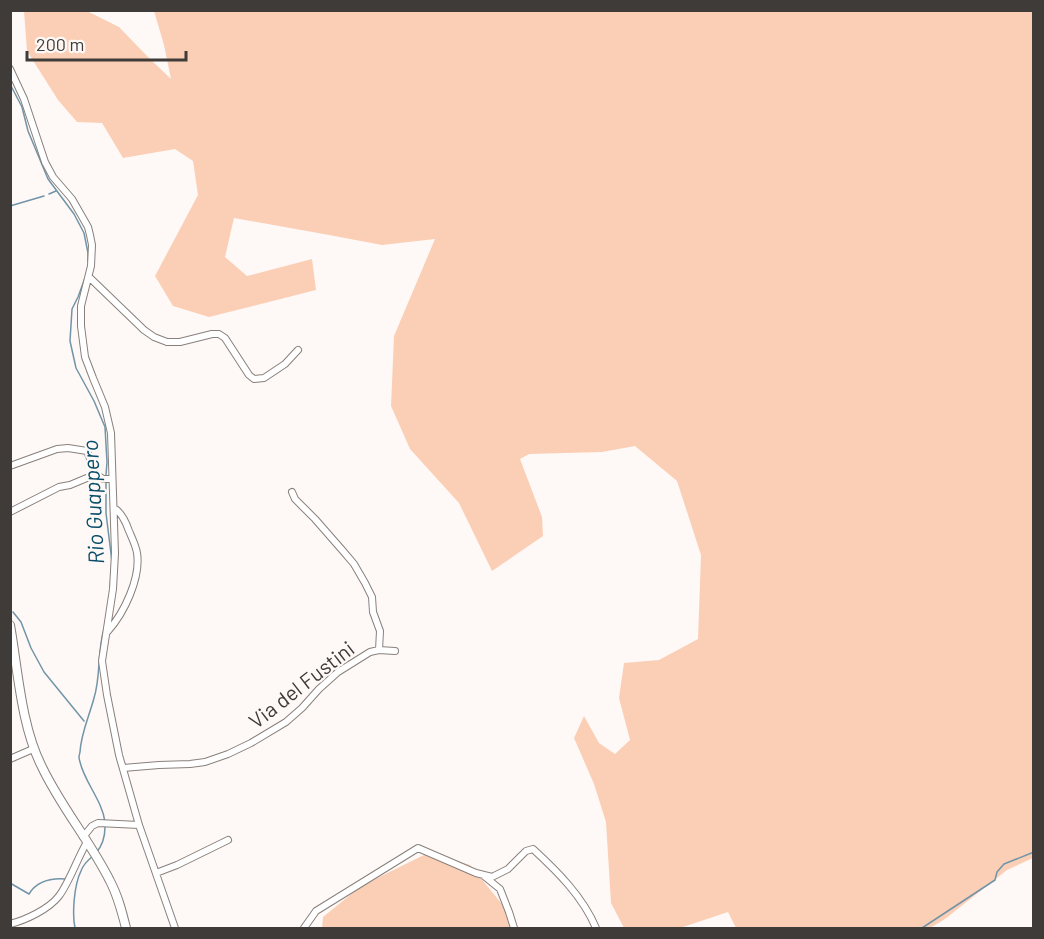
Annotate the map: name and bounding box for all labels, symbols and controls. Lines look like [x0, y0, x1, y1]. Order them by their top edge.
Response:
scale bar [27, 24, 186, 62]
text: 200 m [36, 33, 84, 55]
water label: Rio Guappero [76, 439, 108, 565]
street label: Via del Fustini [243, 635, 359, 733]

